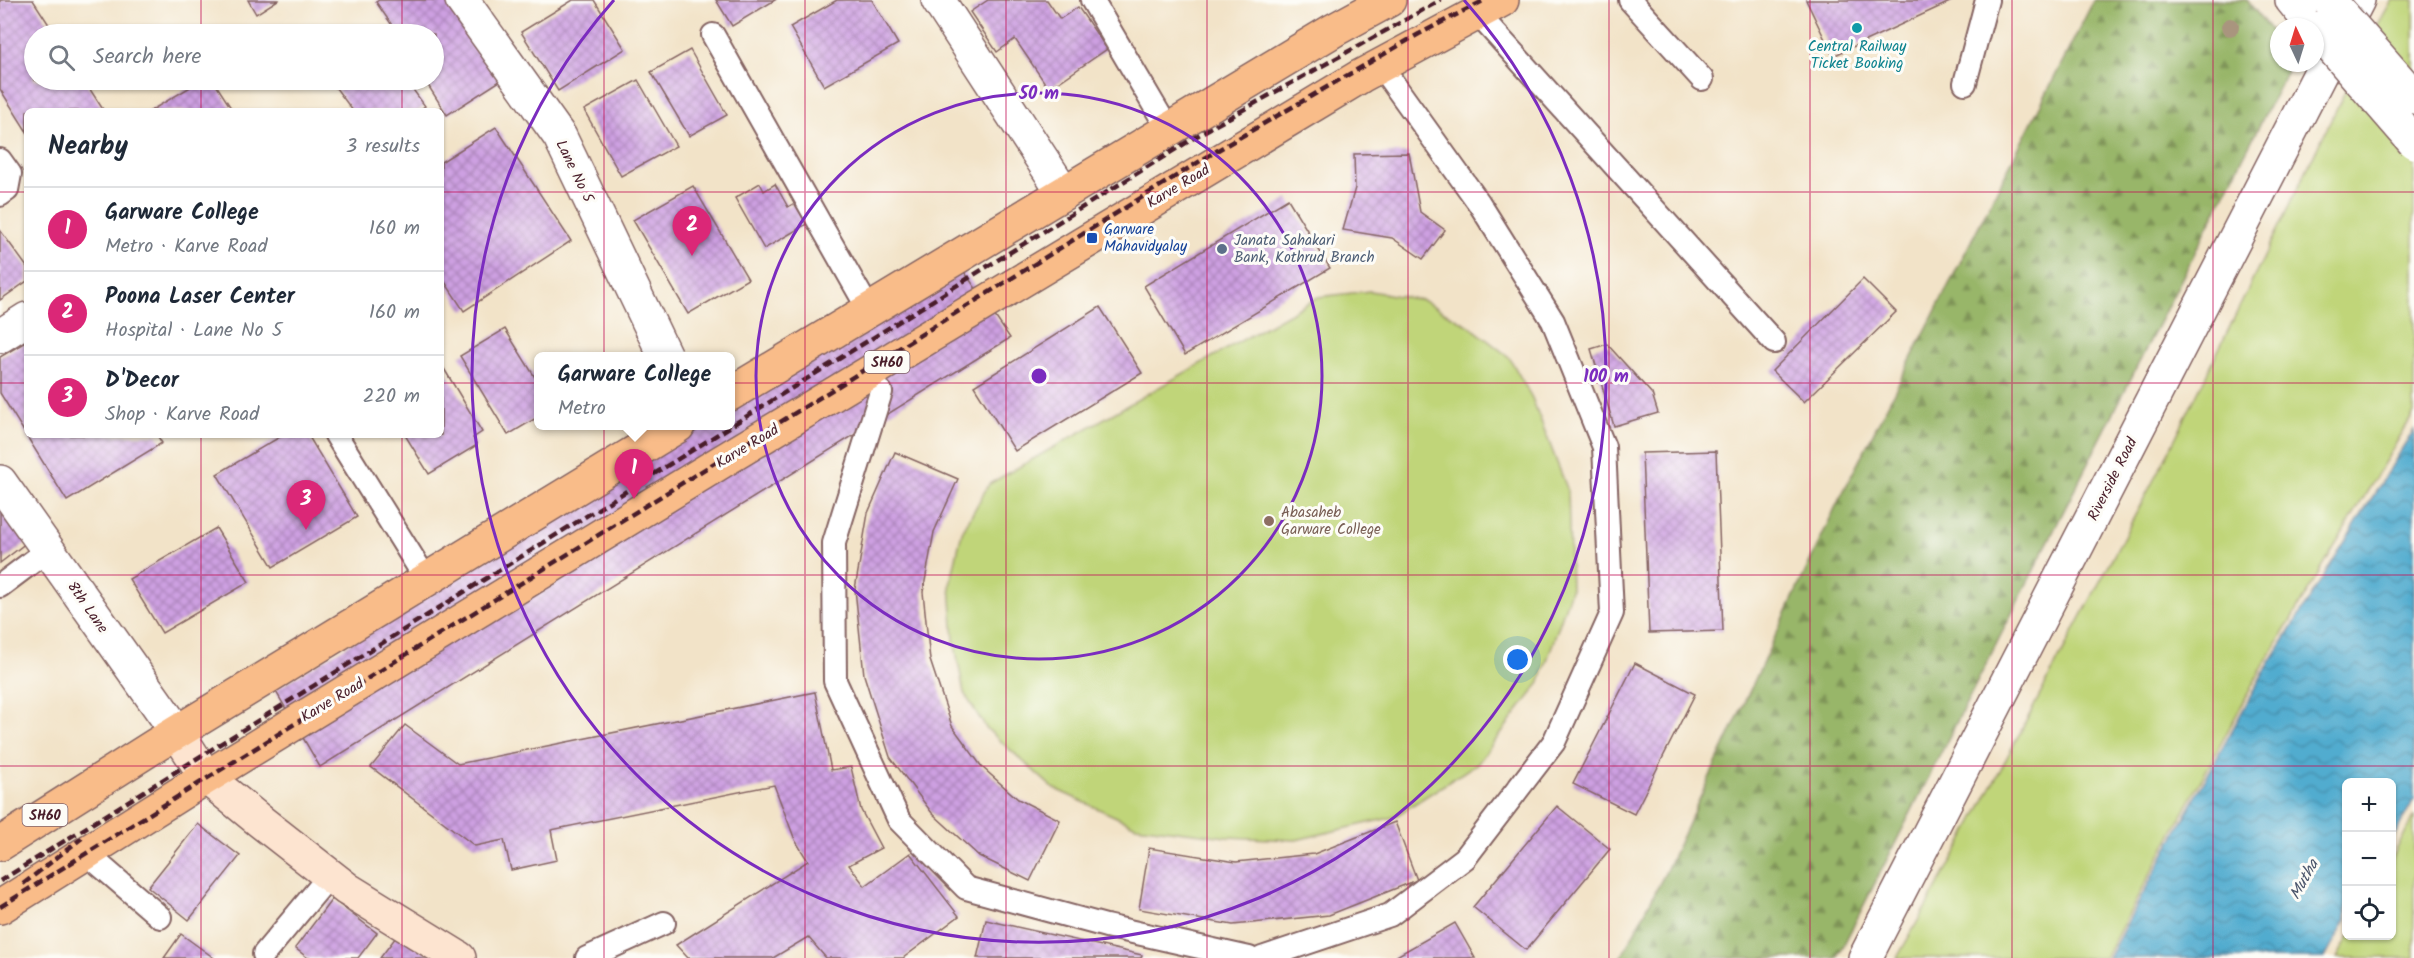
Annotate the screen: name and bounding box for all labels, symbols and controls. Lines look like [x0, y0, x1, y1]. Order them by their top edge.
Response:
north arrow [2270, 18, 2324, 72]
marker: Central Railway Ticket Booking [1850, 21, 1864, 35]
search box [24, 24, 444, 90]
place label: Central Railway Ticket Booking [1808, 35, 1907, 76]
text: Search here [93, 40, 201, 75]
icon: search [45, 41, 78, 74]
text: 50 m [1018, 80, 1059, 109]
text: Nearby [48, 126, 128, 168]
text: 3 results [346, 131, 420, 163]
street label: Lane No 5 [549, 136, 600, 208]
street label: Karve Road [1142, 158, 1215, 215]
text: Garware College [105, 196, 259, 231]
pin: 2 [672, 206, 712, 256]
text: 1 [64, 213, 71, 245]
text: 160 m [369, 213, 420, 245]
place label: Garware Mahavidyalay [1104, 218, 1188, 259]
place label: Janata Sahakari Bank, Kothrud Branch [1234, 229, 1375, 270]
text: Metro · Karve Road [105, 231, 267, 263]
marker: Garware Mahavidyalay [1085, 231, 1099, 245]
marker: Janata Sahakari Bank, Kothrud Branch [1215, 242, 1229, 256]
text: Poona Laser Center [105, 280, 295, 315]
text: 2 [62, 297, 73, 329]
text: 160 m [369, 297, 420, 329]
text: Hospital · Lane No 5 [105, 315, 282, 347]
road number: SH60 [864, 351, 910, 373]
popup [534, 352, 735, 430]
text: Garware College [558, 358, 711, 393]
text: 100 m [1583, 363, 1629, 392]
text: D'Decor [105, 364, 179, 399]
centre of rings [1029, 366, 1049, 386]
text: 3 [62, 381, 73, 413]
text: 220 m [363, 381, 420, 413]
text: Metro [558, 393, 606, 425]
text: Shop · Karve Road [105, 399, 259, 431]
street label: Karve Road [711, 418, 784, 475]
street label: Riverside Road [2082, 433, 2144, 525]
pin: 1 [614, 450, 654, 499]
pin: 3 [286, 480, 326, 530]
place label: Abasaheb Garware College [1281, 501, 1381, 542]
marker: Abasaheb Garware College [1262, 514, 1276, 528]
street label: 8th Lane [60, 577, 114, 639]
your location [1503, 645, 1532, 674]
street label: Karve Road [296, 672, 369, 729]
map controls [2342, 778, 2396, 940]
button: + [2342, 778, 2396, 832]
road number: SH60 [22, 804, 68, 826]
button: − [2342, 832, 2396, 886]
water label: Mutha [2283, 854, 2326, 904]
button: locate [2342, 886, 2396, 940]

